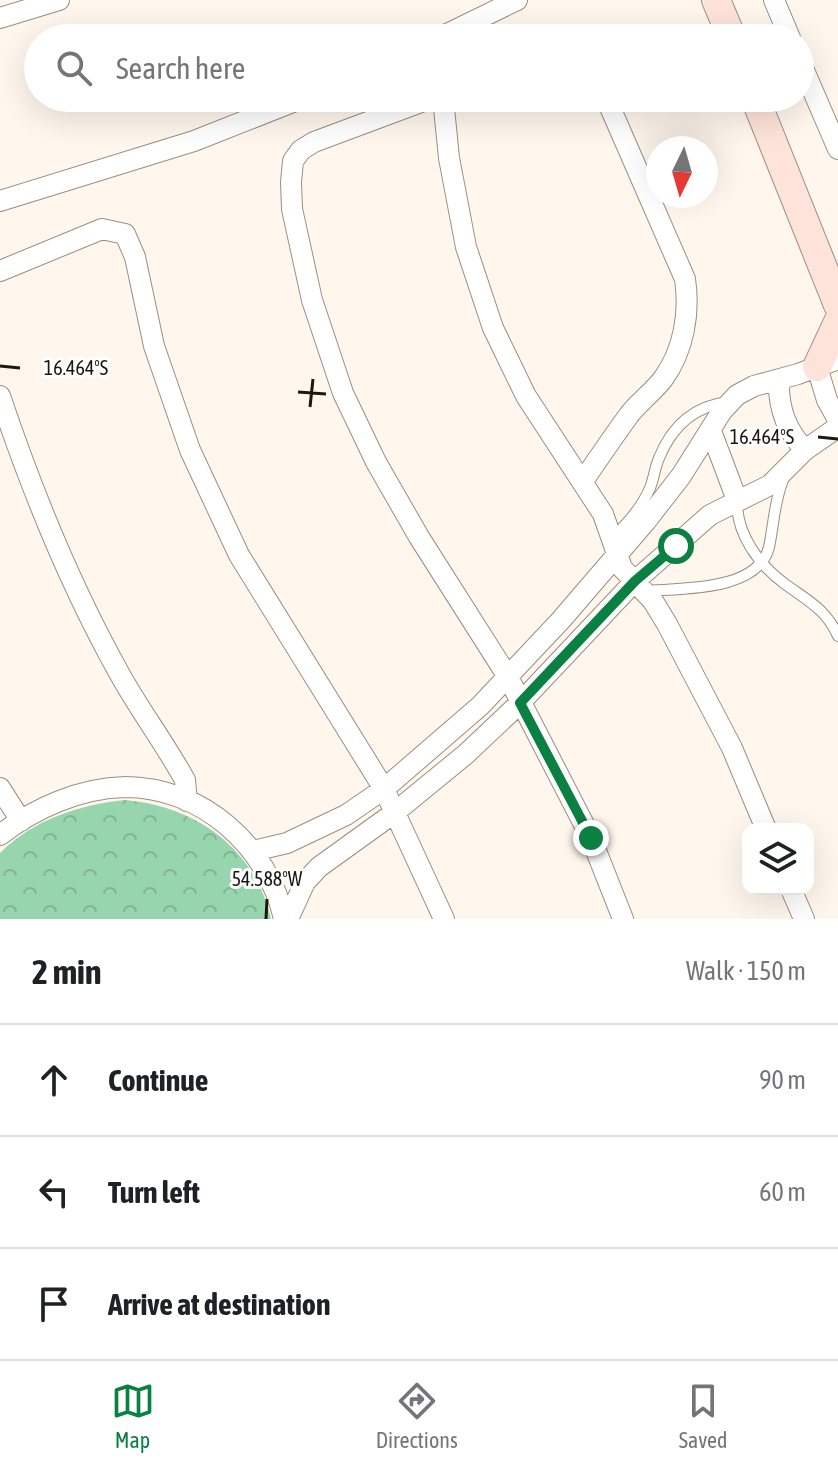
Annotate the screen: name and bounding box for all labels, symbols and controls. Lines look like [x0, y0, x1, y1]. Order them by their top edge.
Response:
search box [24, 24, 814, 112]
icon: search [52, 46, 96, 90]
text: Search here [116, 51, 245, 85]
north arrow [646, 136, 718, 208]
text: 16.464°S [44, 356, 108, 379]
text: 16.464°S [730, 425, 794, 448]
route start [658, 528, 694, 564]
route end [573, 820, 609, 856]
map controls [742, 823, 814, 895]
button: layers [742, 823, 814, 895]
text: 54.588°W [232, 867, 303, 890]
text: 2 min [32, 952, 101, 991]
text: Walk · 150 m [686, 956, 806, 986]
icon: ahead [32, 1058, 76, 1102]
text: Continue [108, 1063, 208, 1097]
text: 90 m [759, 1065, 806, 1095]
icon: left [32, 1170, 76, 1214]
text: Turn left [108, 1175, 200, 1209]
text: 60 m [759, 1177, 806, 1207]
icon: arrive [32, 1282, 76, 1326]
text: Arrive at destination [108, 1287, 330, 1321]
tab: Map [111, 1379, 155, 1453]
tab: Directions [376, 1379, 458, 1453]
tab: Saved [679, 1379, 727, 1453]

